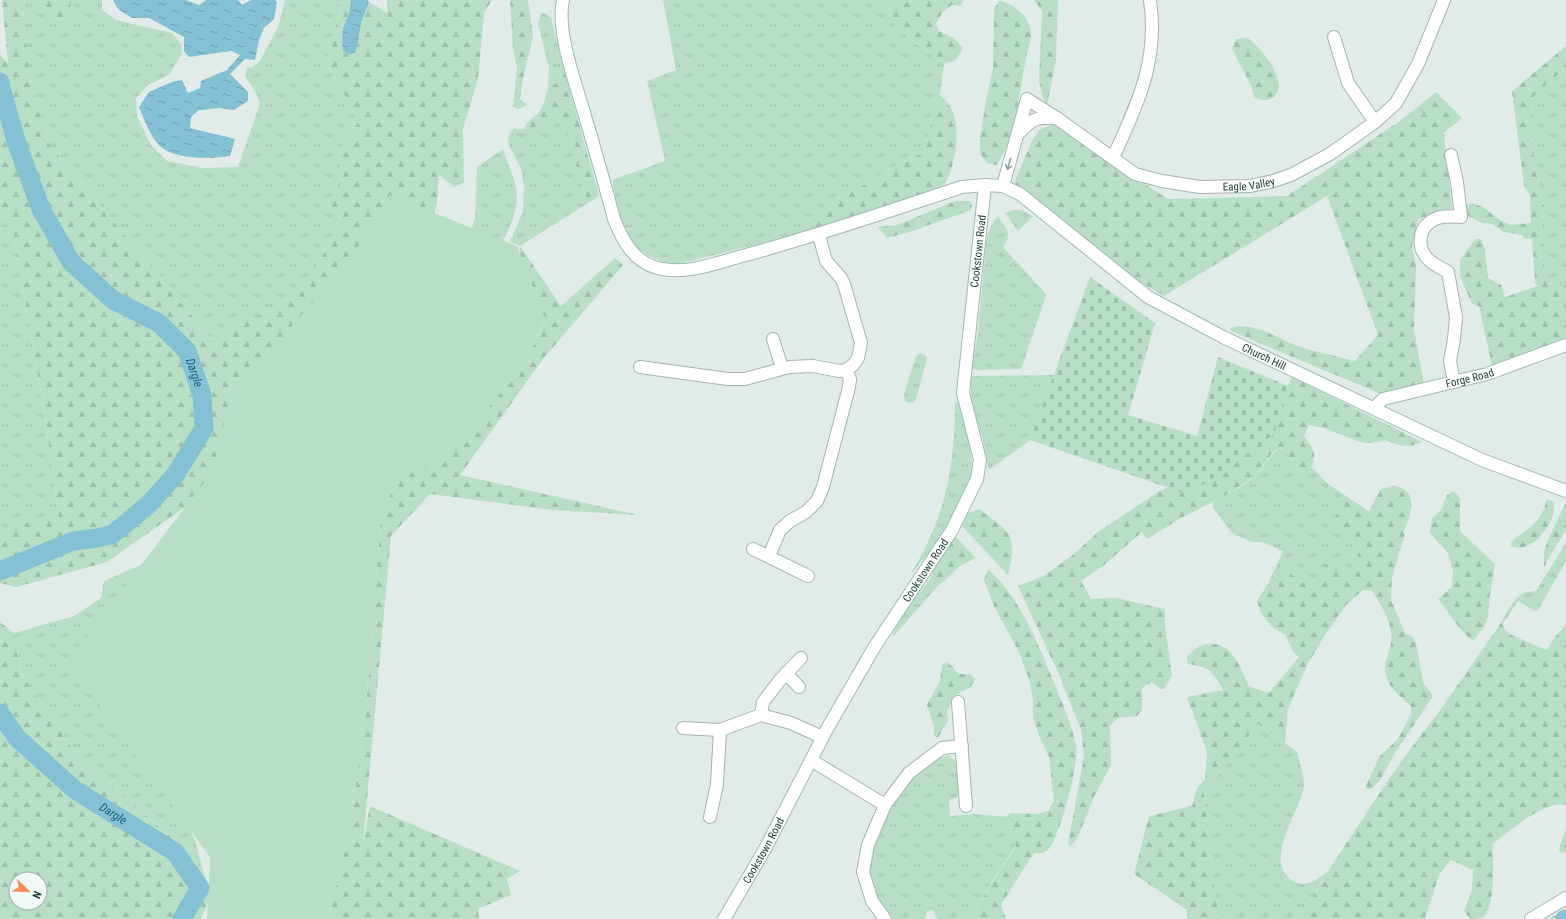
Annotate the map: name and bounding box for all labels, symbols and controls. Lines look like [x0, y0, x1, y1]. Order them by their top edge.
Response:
one-way arrow [1005, 157, 1013, 170]
street label: Eagle Valley [1223, 175, 1277, 194]
street label: Cookstown Road [968, 214, 989, 288]
street label: Church Hill [1240, 341, 1288, 373]
water label: Dargle [183, 356, 206, 389]
street label: Forge Road [1444, 366, 1496, 391]
street label: Cookstown Road [900, 536, 951, 605]
water label: Dargle [97, 800, 130, 828]
street label: Cookstown Road [740, 816, 787, 886]
north arrow [8, 871, 48, 911]
text: N [29, 889, 44, 901]

